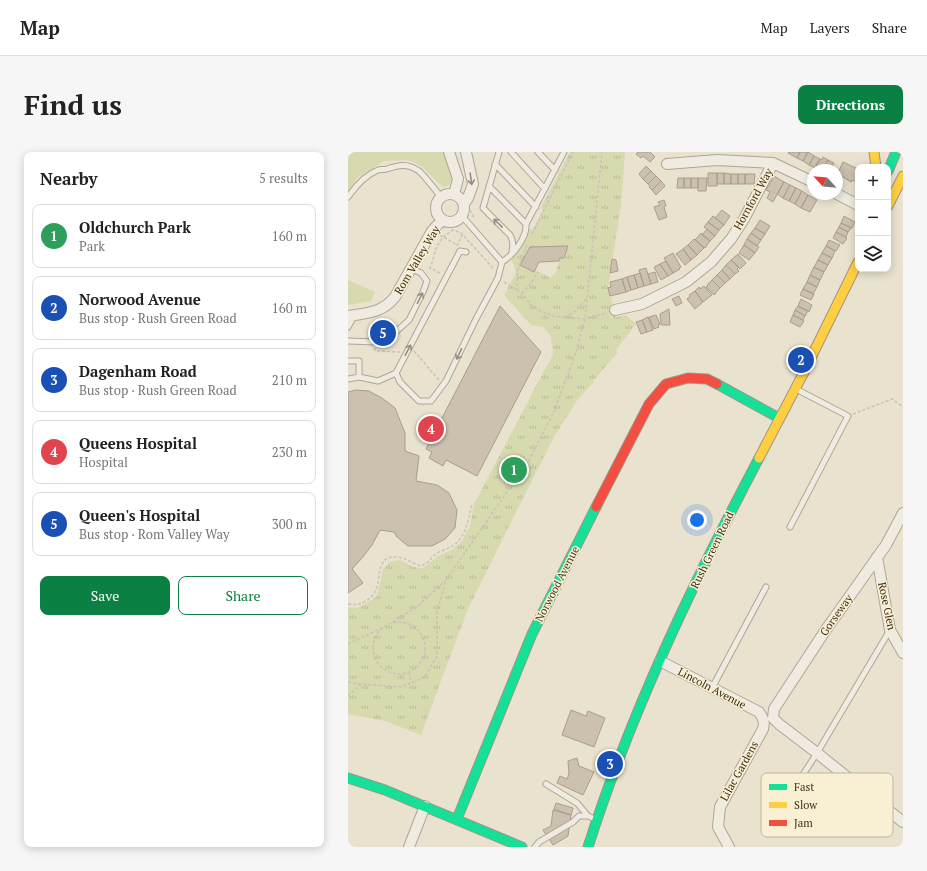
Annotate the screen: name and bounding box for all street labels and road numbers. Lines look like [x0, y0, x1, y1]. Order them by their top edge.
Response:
street label: Hornford Way [730, 165, 776, 232]
street label: Rom Valley Way [391, 223, 443, 297]
street label: Rush Green Road [687, 509, 737, 591]
street label: Norwood Avenue [532, 543, 582, 624]
street label: Rose Glen [875, 581, 899, 632]
street label: Gorseway [817, 591, 856, 638]
street label: Lincoln Avenue [676, 664, 749, 712]
street label: Lilac Gardens [717, 738, 761, 803]

